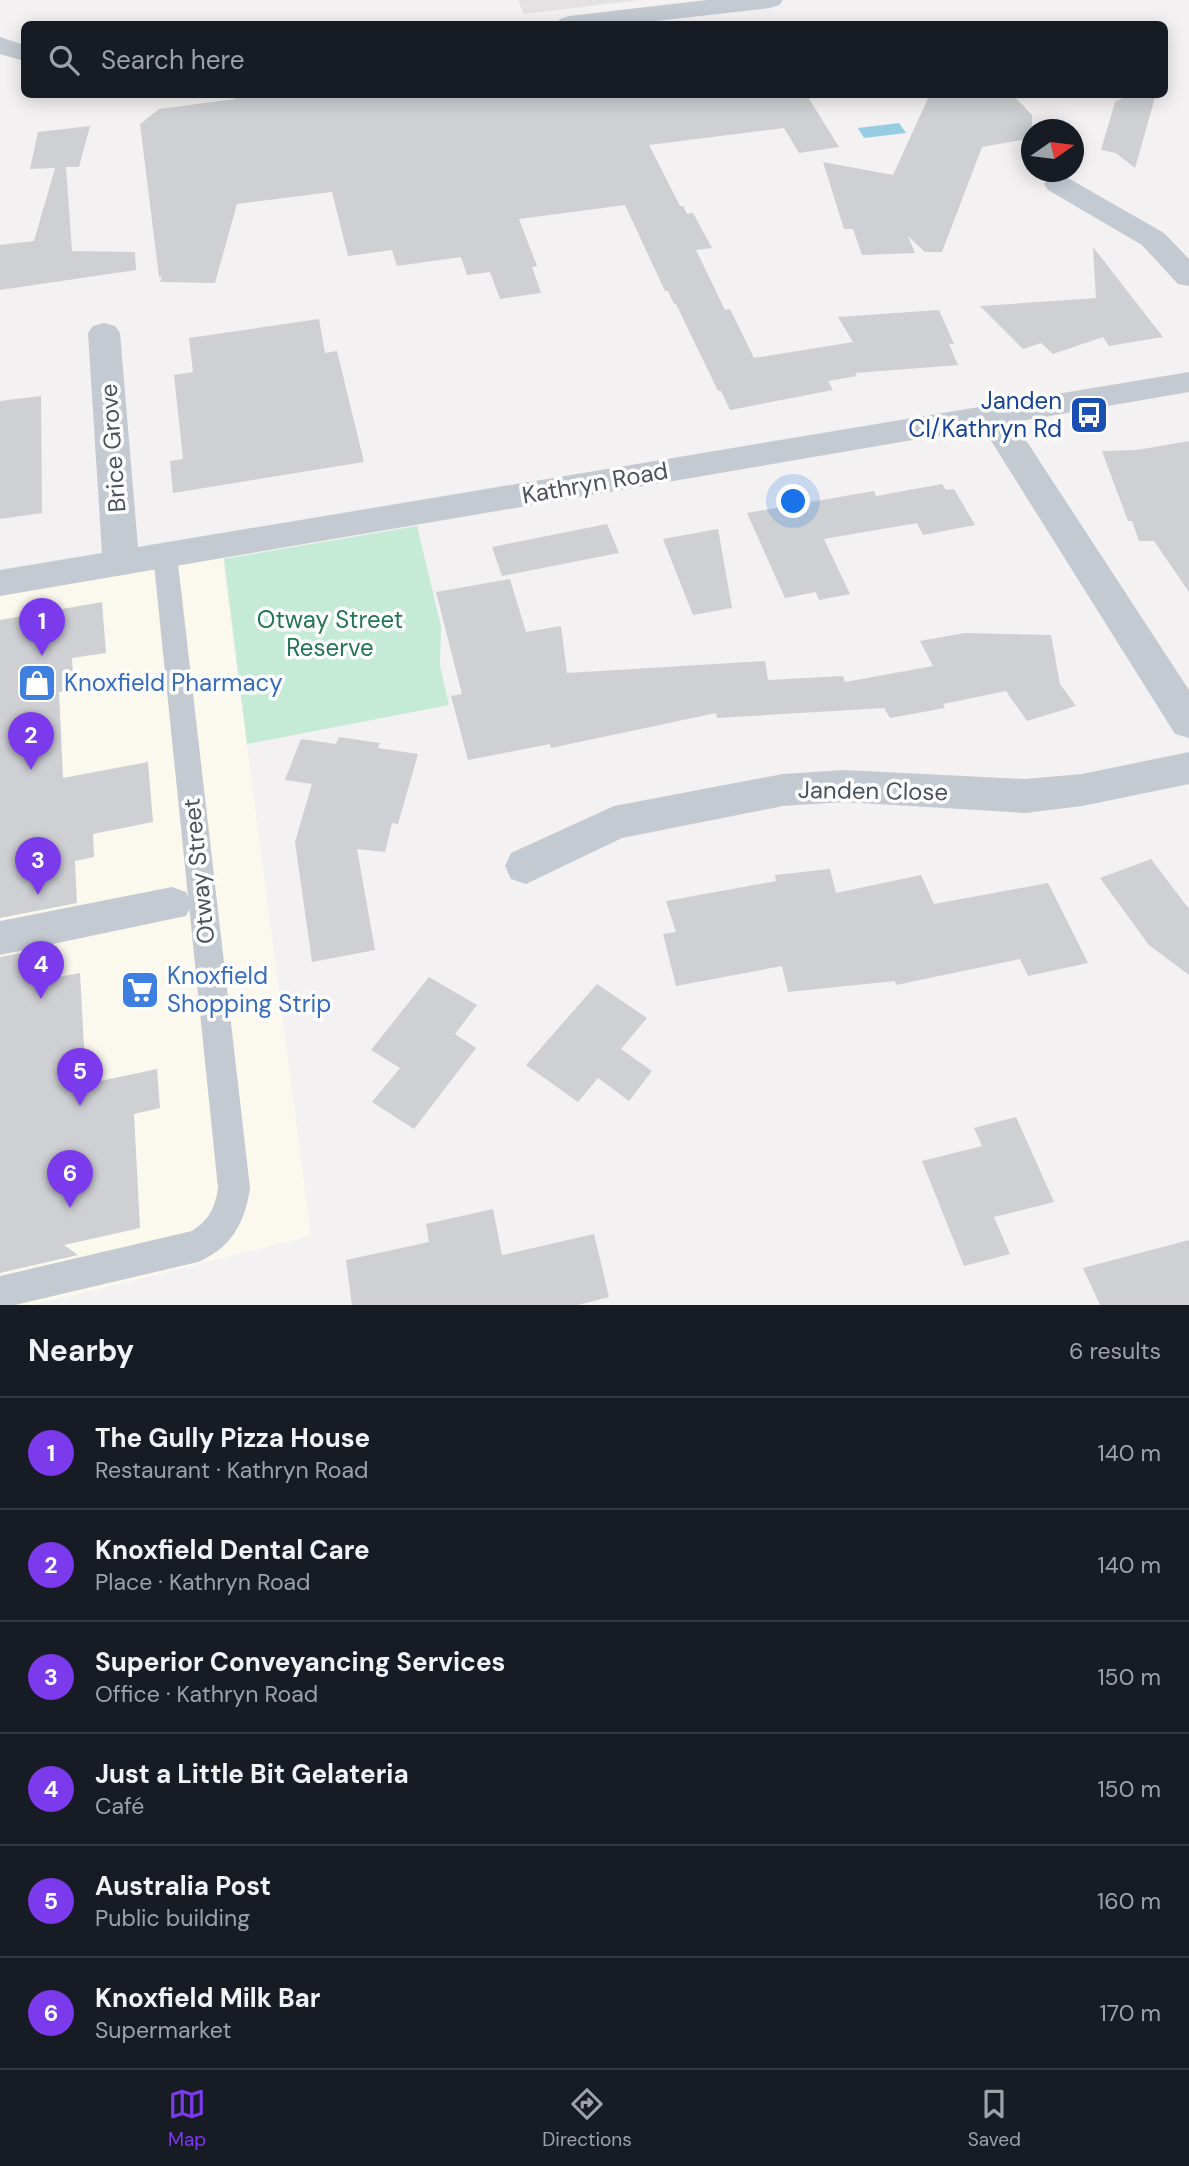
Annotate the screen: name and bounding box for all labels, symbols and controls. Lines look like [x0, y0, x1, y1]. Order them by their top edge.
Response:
search box [21, 21, 1168, 98]
icon: search [45, 41, 83, 79]
text: Search here [101, 43, 244, 77]
north arrow [1021, 119, 1084, 182]
street label: Brice Grove [93, 383, 132, 513]
place label: Janden Cl/Kathryn Rd [908, 385, 1062, 444]
bus stop icon: Janden Cl/Kathryn Rd [1068, 394, 1110, 436]
street label: Kathryn Road [520, 454, 670, 511]
your location [776, 484, 810, 518]
pin: 1 [19, 598, 65, 656]
park label: Otway Street Reserve [257, 604, 403, 663]
shop icon: Knoxfield Pharmacy [16, 662, 58, 704]
place label: Knoxfield Pharmacy [64, 667, 283, 698]
pin: 2 [8, 712, 54, 770]
street label: Janden Close [798, 774, 948, 807]
street label: Otway Street [175, 797, 222, 945]
pin: 3 [15, 837, 61, 895]
pin: 4 [18, 941, 64, 999]
place label: Knoxfield Shopping Strip [167, 960, 331, 1019]
supermarket icon: Knoxfield Shopping Strip [119, 969, 161, 1011]
pin: 5 [57, 1048, 103, 1106]
pin: 6 [47, 1150, 93, 1208]
text: Nearby [28, 1331, 134, 1370]
text: 6 results [1069, 1336, 1161, 1366]
text: The Gully Pizza House [95, 1421, 370, 1455]
text: 1 [47, 1438, 55, 1468]
text: 140 m [1098, 1438, 1161, 1468]
text: Restaurant · Kathryn Road [95, 1455, 368, 1485]
text: Knoxfield Dental Care [95, 1533, 370, 1567]
text: 2 [44, 1550, 58, 1580]
text: 140 m [1098, 1550, 1161, 1580]
text: Place · Kathryn Road [95, 1567, 311, 1597]
text: Superior Conveyancing Services [95, 1645, 505, 1679]
text: 3 [44, 1662, 58, 1692]
text: 150 m [1097, 1662, 1161, 1692]
text: Office · Kathryn Road [95, 1679, 318, 1709]
text: Just a Little Bit Gelateria [95, 1757, 409, 1791]
text: 4 [44, 1774, 58, 1804]
text: 150 m [1097, 1774, 1161, 1804]
text: Café [95, 1791, 144, 1821]
text: Australia Post [95, 1869, 271, 1903]
text: 5 [44, 1886, 58, 1916]
text: 160 m [1097, 1886, 1161, 1916]
text: Public building [95, 1903, 250, 1933]
text: Knoxfield Milk Bar [95, 1981, 320, 2015]
text: 6 [44, 1998, 58, 2028]
text: 170 m [1100, 1998, 1161, 2028]
text: Supermarket [95, 2015, 231, 2045]
tab: Map [168, 2085, 206, 2152]
tab: Directions [542, 2085, 632, 2152]
tab: Saved [968, 2085, 1021, 2152]

